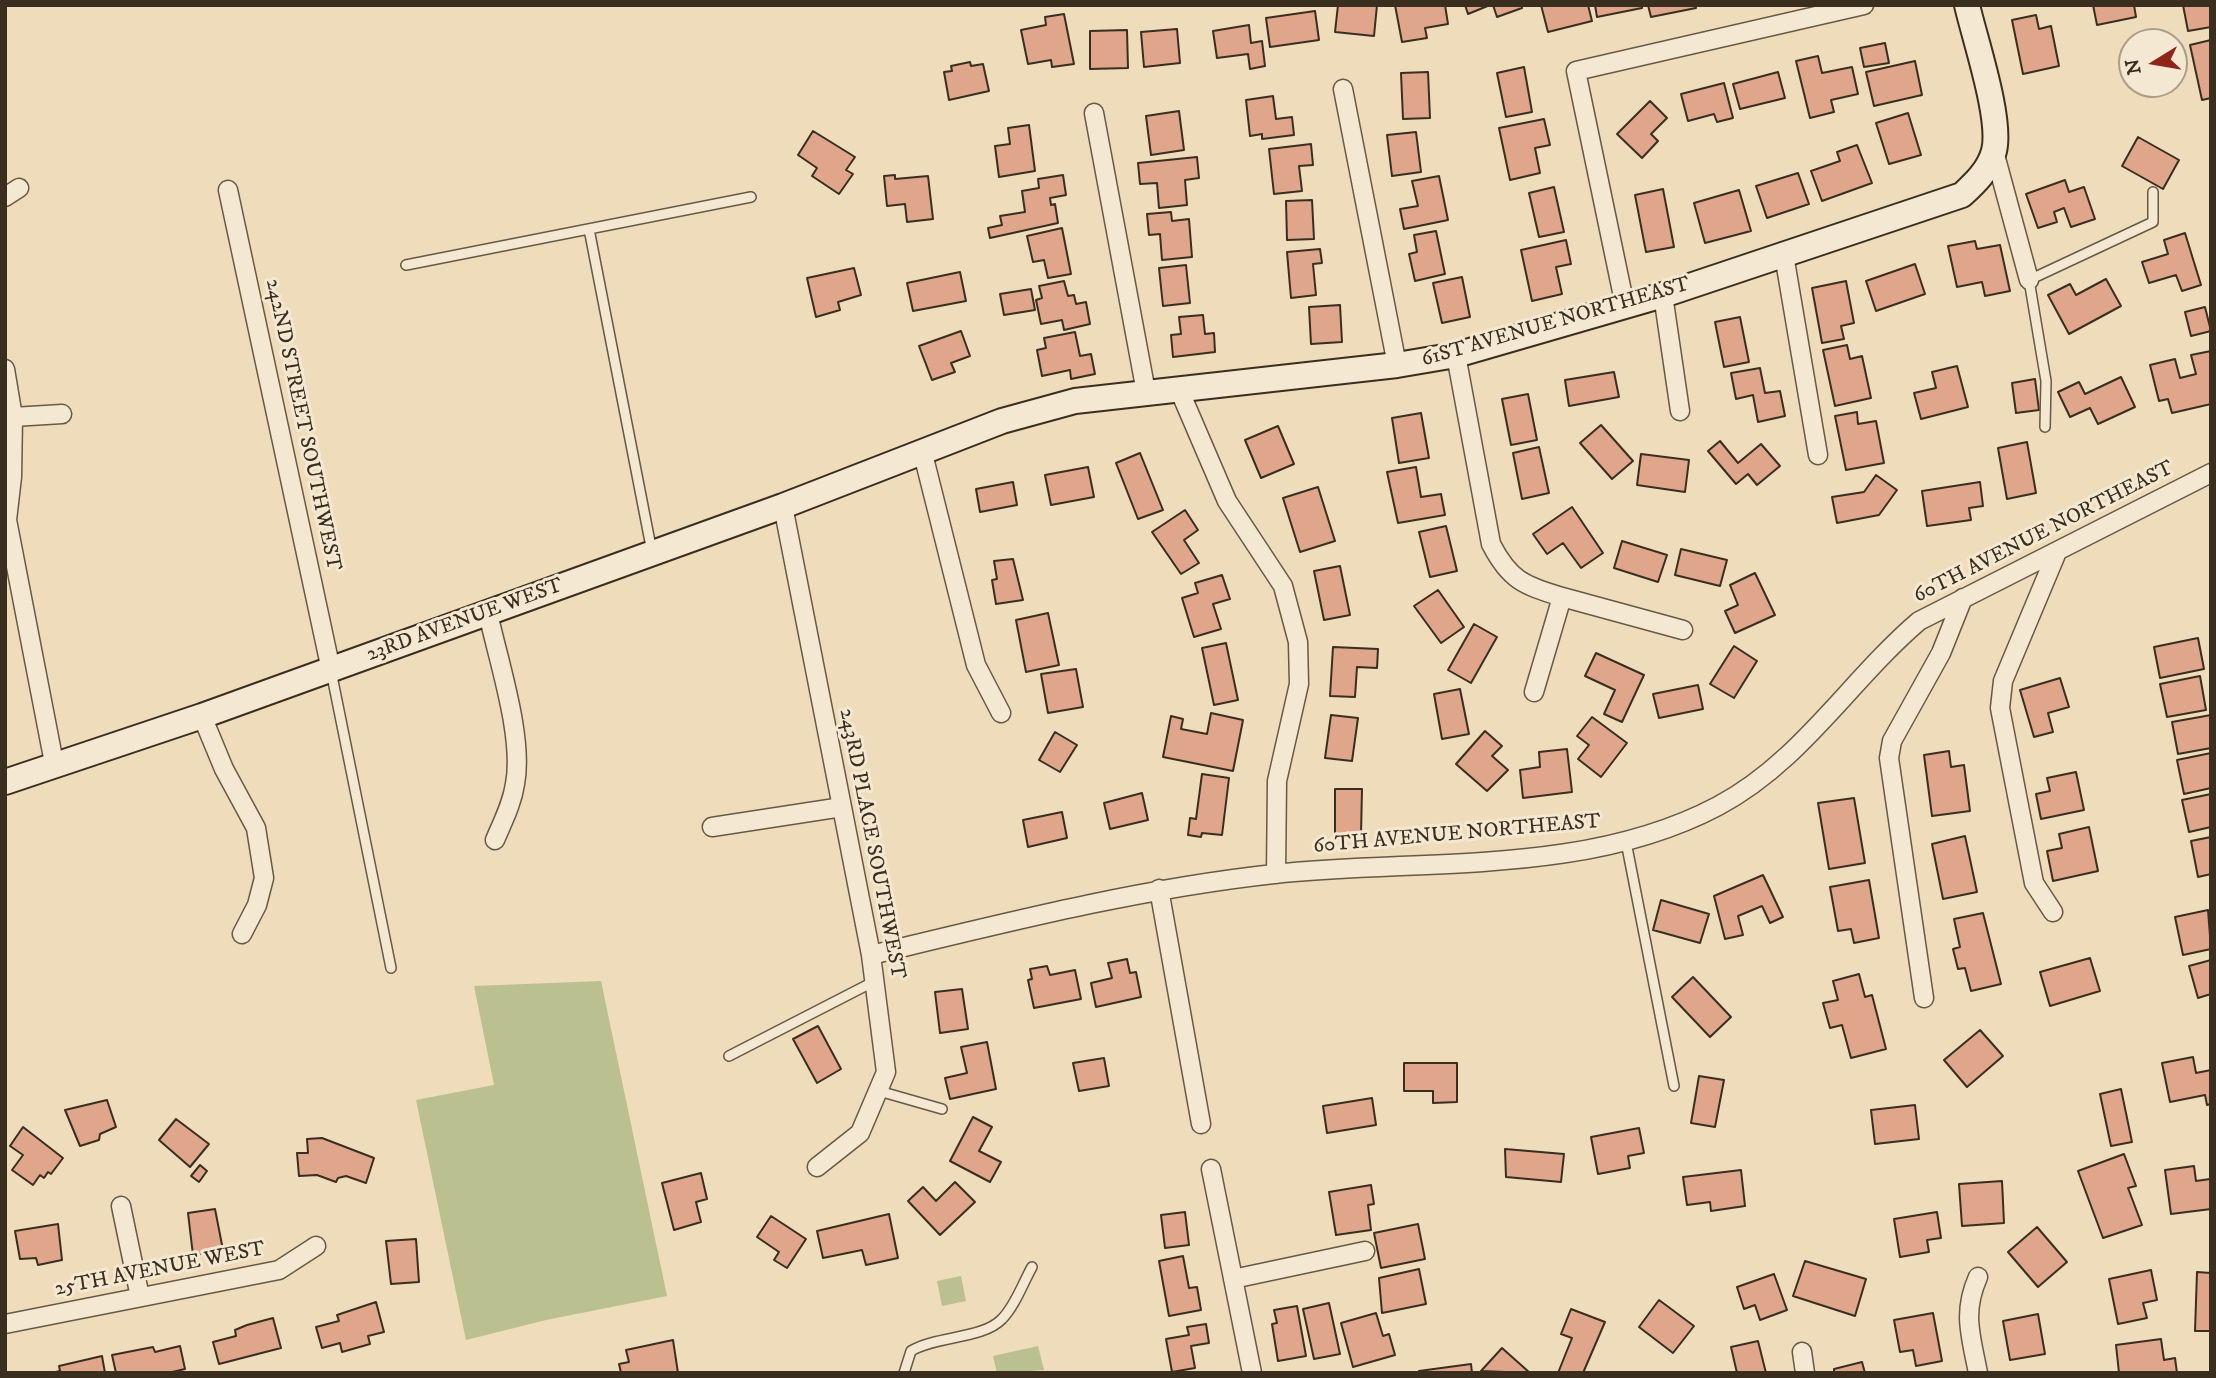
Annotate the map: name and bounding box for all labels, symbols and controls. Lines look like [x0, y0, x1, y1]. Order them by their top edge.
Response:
north arrow [2118, 28, 2188, 98]
text: N [2121, 57, 2147, 77]
street label: 61ST AVENUE NORTHEAST [1419, 273, 1693, 373]
street label: 242ND STREET SOUTHWEST [259, 277, 345, 573]
street label: 60TH AVENUE NORTHEAST [1910, 456, 2178, 610]
street label: 23RD AVENUE WEST [363, 574, 567, 668]
street label: 243RD PLACE SOUTHWEST [832, 707, 910, 981]
street label: 60TH AVENUE NORTHEAST [1312, 810, 1602, 860]
street label: 25TH AVENUE WEST [53, 1237, 267, 1303]

